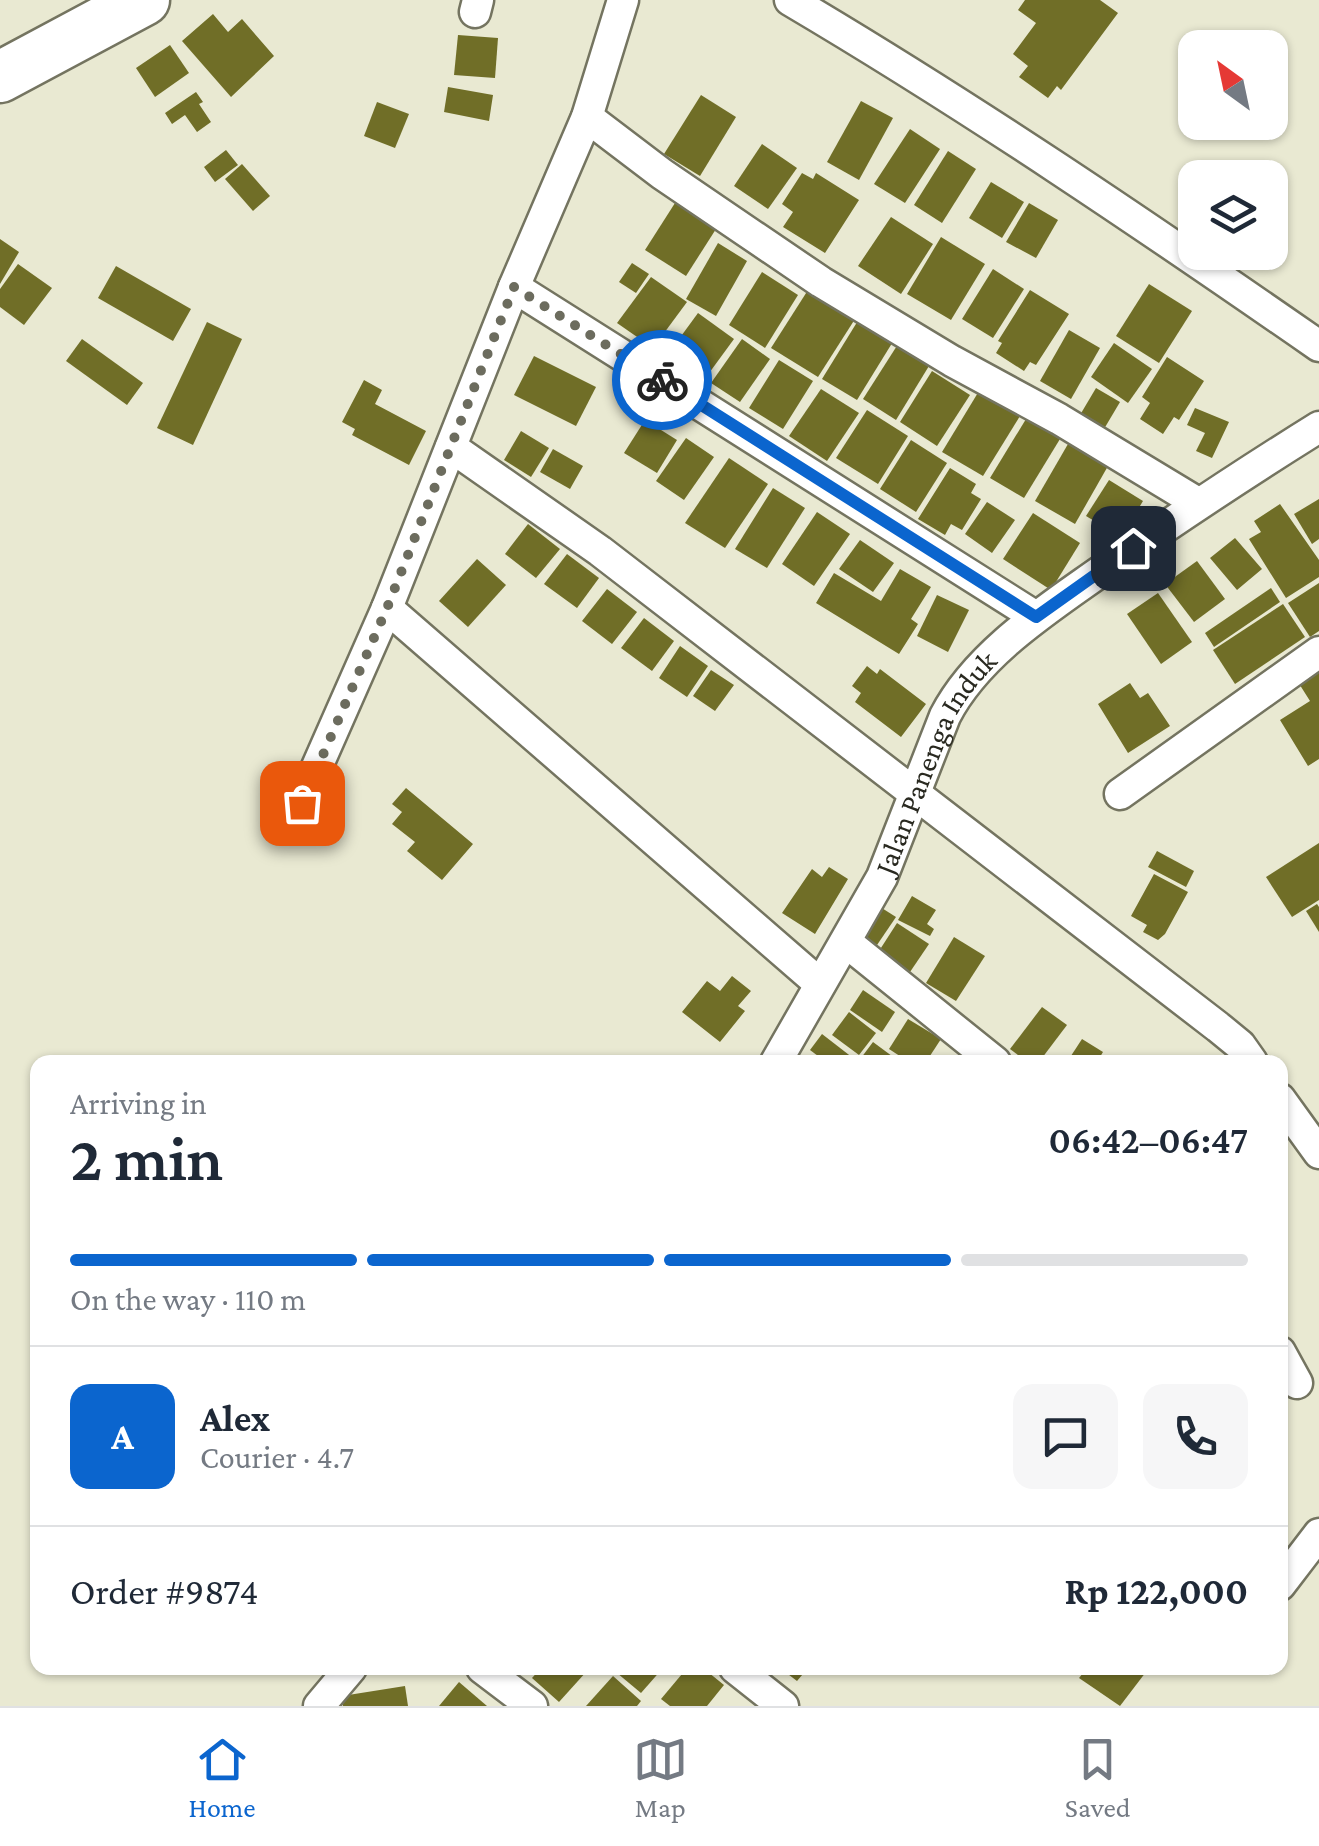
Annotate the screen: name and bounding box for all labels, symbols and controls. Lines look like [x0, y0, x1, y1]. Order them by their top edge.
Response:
north arrow [1178, 30, 1288, 140]
map controls [1178, 30, 1288, 270]
button: layers [1178, 160, 1288, 270]
courier [612, 330, 712, 430]
icon: bike [635, 353, 690, 408]
pin [1091, 506, 1176, 591]
icon: home [1106, 521, 1161, 576]
street label: Jalan Panenga Induk [867, 643, 1003, 882]
pin [260, 761, 345, 846]
icon: bag [275, 776, 330, 831]
text: Arriving in [70, 1085, 207, 1121]
text: 06:42–06:47 [1049, 1119, 1248, 1161]
text: 2 min [70, 1122, 223, 1194]
text: On the way · 110 m [70, 1281, 306, 1317]
button: chat [1013, 1384, 1118, 1489]
button: phone [1143, 1384, 1248, 1489]
text: Alex [200, 1397, 270, 1439]
text: A [111, 1415, 134, 1457]
text: Courier · 4.7 [200, 1439, 354, 1475]
text: Order #9874 [70, 1570, 259, 1612]
text: Rp 122,000 [1065, 1570, 1248, 1612]
tab: Home [189, 1732, 256, 1823]
tab: Map [633, 1732, 688, 1823]
tab: Saved [1065, 1732, 1130, 1823]

